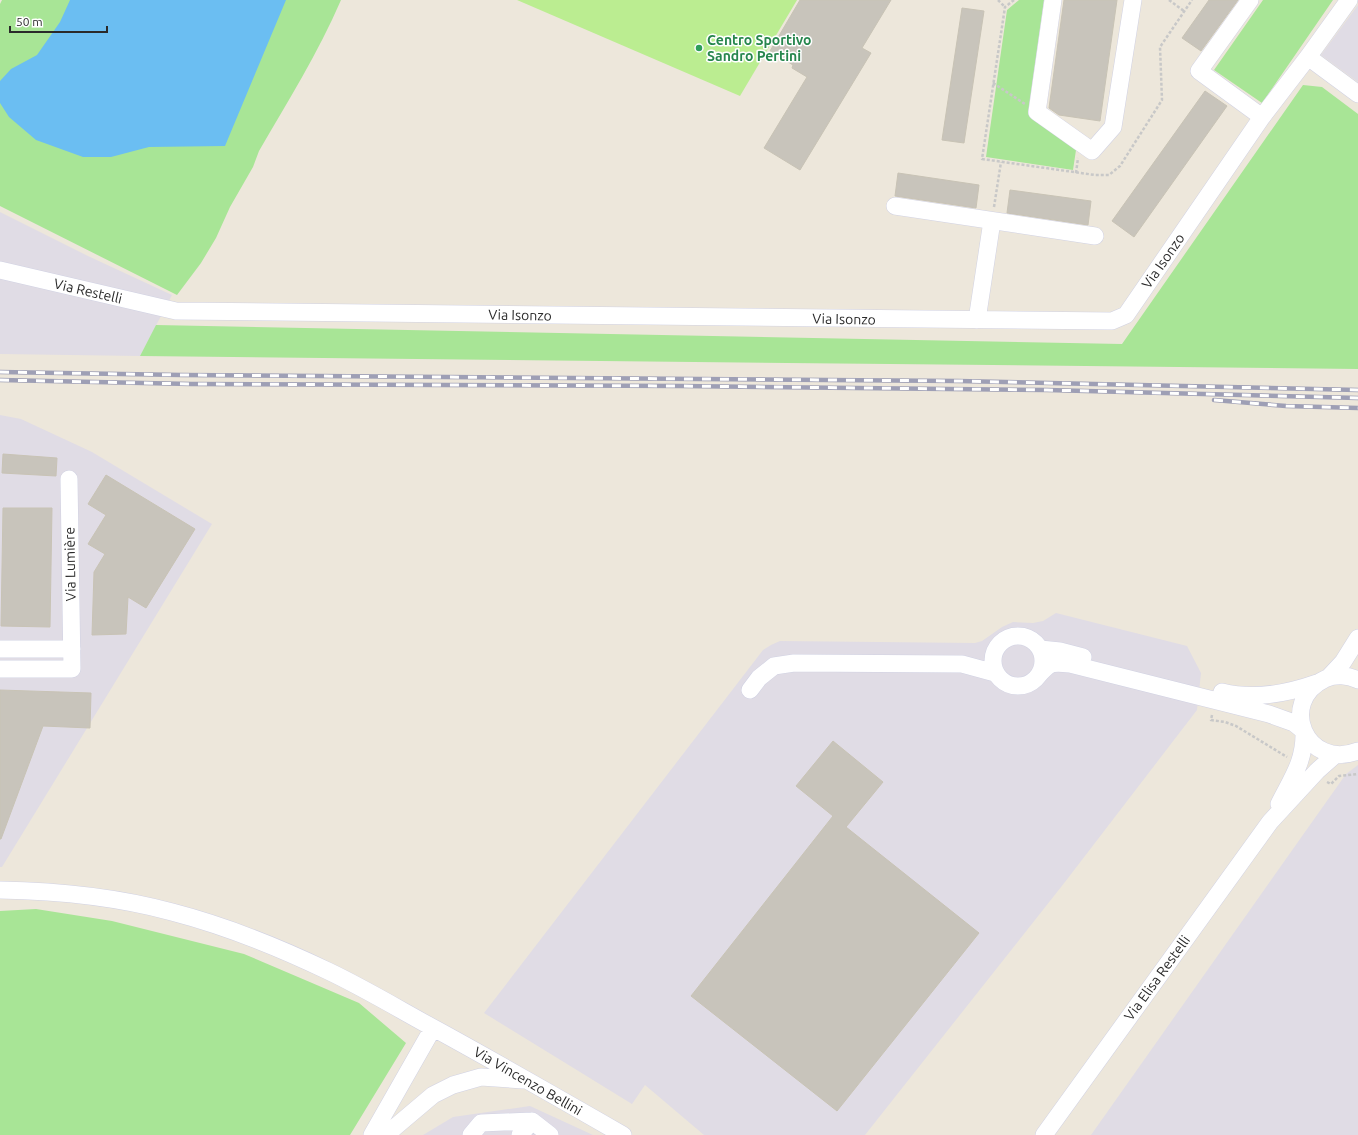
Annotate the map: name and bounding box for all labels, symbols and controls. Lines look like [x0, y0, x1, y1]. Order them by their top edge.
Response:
scale bar [10, 8, 107, 34]
text: 50 m [16, 15, 43, 28]
place label: Centro Sportivo Sandro Pertini [707, 32, 812, 64]
marker: Centro Sportivo Sandro Pertini [694, 43, 704, 53]
street label: Via Isonzo [1138, 230, 1188, 292]
street label: Via Restelli [52, 275, 124, 307]
street label: Via Isonzo [488, 306, 552, 324]
street label: Via Isonzo [812, 310, 876, 328]
street label: Via Lumière [61, 527, 79, 601]
street label: Via Elisa Restelli [1121, 932, 1193, 1024]
street label: Via Vincenzo Bellini [471, 1043, 585, 1119]

